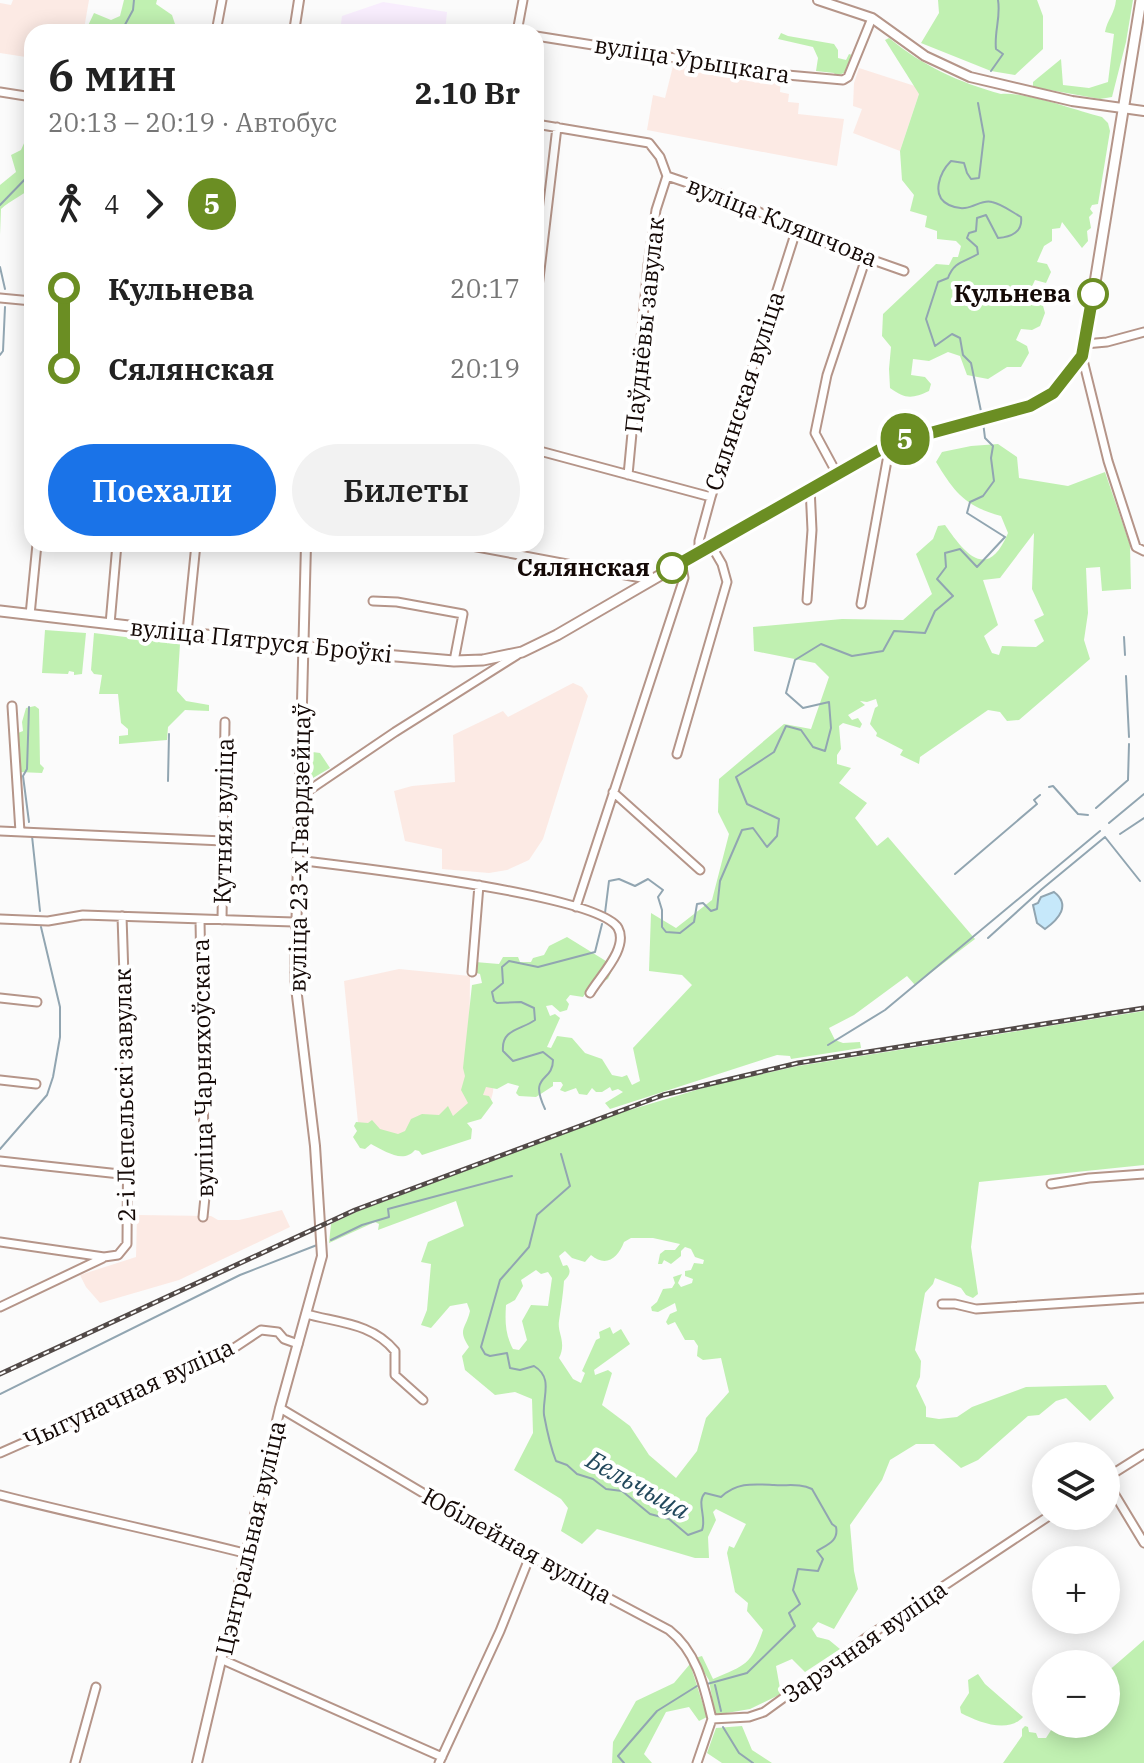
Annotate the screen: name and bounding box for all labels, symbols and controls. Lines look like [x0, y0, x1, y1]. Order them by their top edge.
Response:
street label: вуліца Урыцкага [592, 28, 792, 90]
text: 6 мин [48, 46, 177, 103]
text: 2.10 Br [415, 73, 520, 112]
text: 20:13 – 20:19 · Автобус [48, 105, 337, 139]
street label: вуліца Кляшчова [682, 168, 882, 274]
icon: walk [48, 182, 92, 226]
icon: forward [132, 182, 176, 226]
text: 5 [204, 185, 220, 222]
text: 4 [104, 187, 120, 221]
street label: Паўднёвы завулак [617, 215, 671, 434]
text: Кульнева [108, 269, 254, 308]
text: 20:17 [450, 271, 520, 305]
place label: Кульнева [954, 277, 1071, 309]
marker: Кульнева [1078, 279, 1108, 309]
street label: Сялянская вуліца [697, 287, 791, 495]
text: Сялянская [108, 349, 274, 388]
text: 20:19 [450, 351, 520, 385]
line badge: 5 [879, 413, 931, 465]
text: 5 [897, 420, 913, 457]
button: Поехали [48, 444, 276, 536]
button: Билеты [292, 444, 520, 536]
place label: Сялянская [517, 551, 650, 583]
marker: Сялянская [657, 553, 687, 583]
street label: вуліца Пятруся Броўкі [128, 610, 394, 670]
street label: вуліца 23-х Гвардзейцаў [280, 703, 318, 993]
street label: Кутняя вуліца [206, 738, 240, 904]
street label: вуліца Чарняхоўскага [184, 938, 220, 1198]
street label: 2-і Лепельскі завулак [106, 968, 142, 1222]
street label: Чыгуначная вуліца [18, 1330, 239, 1456]
street label: Цэнтральная вуліца [207, 1417, 293, 1658]
water label: Бельчыца [580, 1441, 696, 1526]
map controls [1032, 1442, 1120, 1738]
button: layers [1032, 1442, 1120, 1530]
street label: Юбілейная вуліца [417, 1480, 618, 1611]
button: + [1032, 1546, 1120, 1634]
street label: Зарэчная вуліца [776, 1572, 953, 1710]
button: − [1032, 1650, 1120, 1738]

